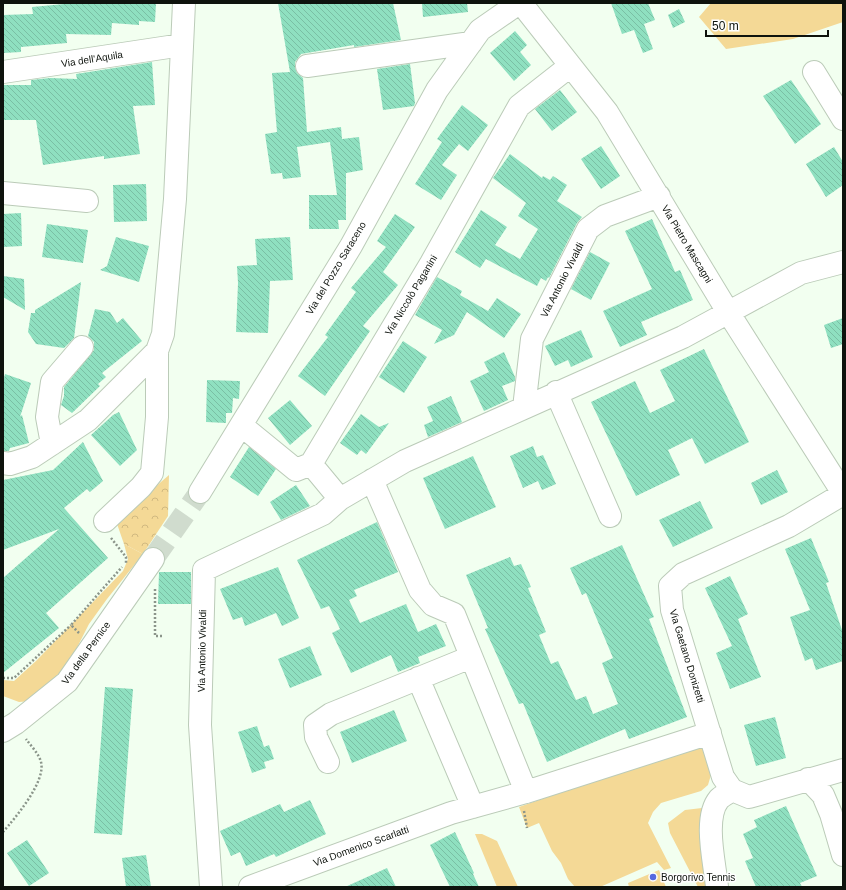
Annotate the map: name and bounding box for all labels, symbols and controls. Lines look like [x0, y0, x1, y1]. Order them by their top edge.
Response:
scale bar [706, 12, 828, 38]
text: 50 m [712, 19, 739, 33]
street label: Via dell'Aquila [60, 49, 124, 69]
street label: Via Pietro Mascagni [659, 203, 715, 285]
street label: Via del Pozzo Saraceno [304, 219, 368, 317]
street label: Via Antonio Vivaldi [538, 241, 586, 319]
street label: Via Niccolò Paganini [383, 253, 439, 337]
street label: Via Gaetano Donizetti [668, 608, 706, 704]
street label: Via Antonio Vivaldi [196, 610, 208, 692]
street label: Via della Pernice [60, 619, 113, 687]
street label: Via Domenico Scarlatti [312, 824, 410, 868]
marker: Borgorivo Tennis [648, 872, 658, 882]
place label: Borgorivo Tennis [661, 872, 735, 883]

